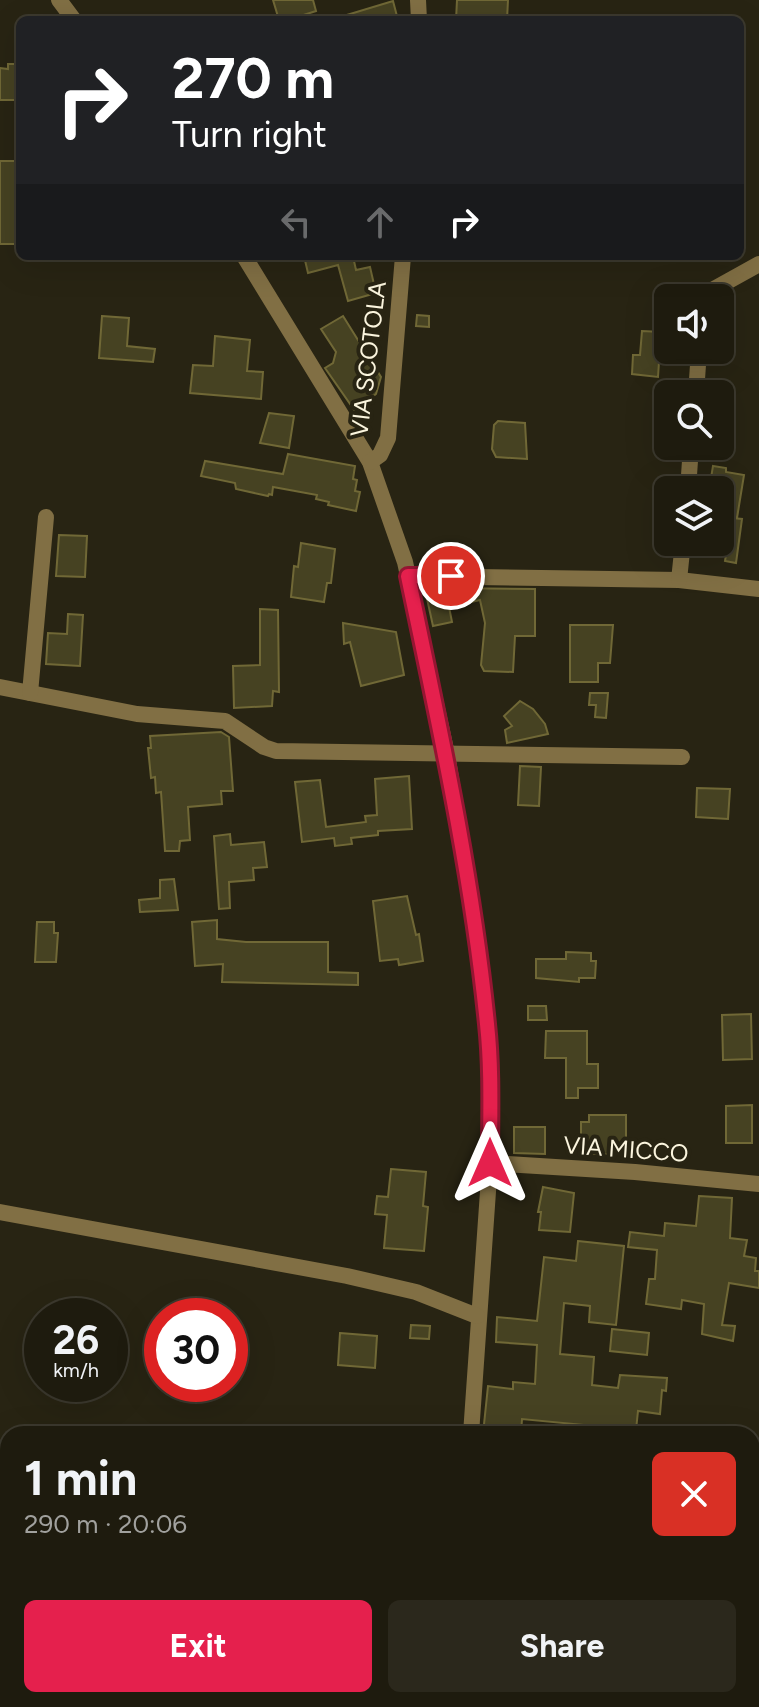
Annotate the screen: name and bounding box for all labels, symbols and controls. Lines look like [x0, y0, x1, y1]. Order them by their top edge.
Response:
text: 270 m [172, 45, 334, 112]
icon: right [40, 48, 144, 152]
text: Turn right [172, 113, 327, 156]
icon: left [274, 200, 318, 244]
icon: ahead [358, 200, 402, 244]
icon: right [442, 200, 486, 244]
street label: VIA SCOTOLA [344, 279, 392, 438]
map controls [654, 284, 734, 556]
button: sound [654, 284, 734, 364]
button: search [654, 380, 734, 460]
button: layers [654, 476, 734, 556]
pin [417, 542, 485, 610]
icon: arrive [429, 554, 473, 598]
position arrow [448, 1121, 532, 1205]
street label: VIA MICCO [562, 1130, 690, 1168]
speed limit sign: 30 [144, 1298, 248, 1402]
text: 26 [53, 1316, 99, 1364]
text: km/h [53, 1358, 99, 1382]
text: 1 min [24, 1449, 137, 1507]
button: close [652, 1452, 736, 1536]
text: 290 m · 20:06 [24, 1508, 187, 1540]
button: Exit [24, 1600, 372, 1692]
button: Share [388, 1600, 736, 1692]

